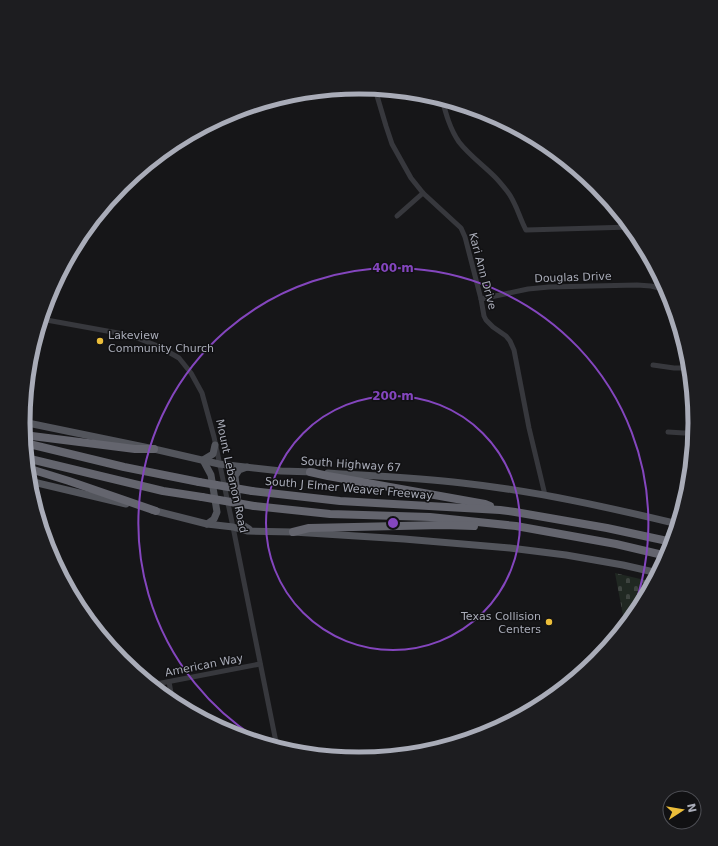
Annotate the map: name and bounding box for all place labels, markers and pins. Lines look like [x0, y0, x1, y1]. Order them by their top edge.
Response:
place label: Lakeview Community Church [108, 329, 214, 355]
marker: Lakeview Community Church [95, 336, 105, 346]
centre of rings [386, 516, 400, 530]
place label: Texas Collision Centers [460, 610, 541, 636]
marker: Texas Collision Centers [544, 617, 554, 627]

